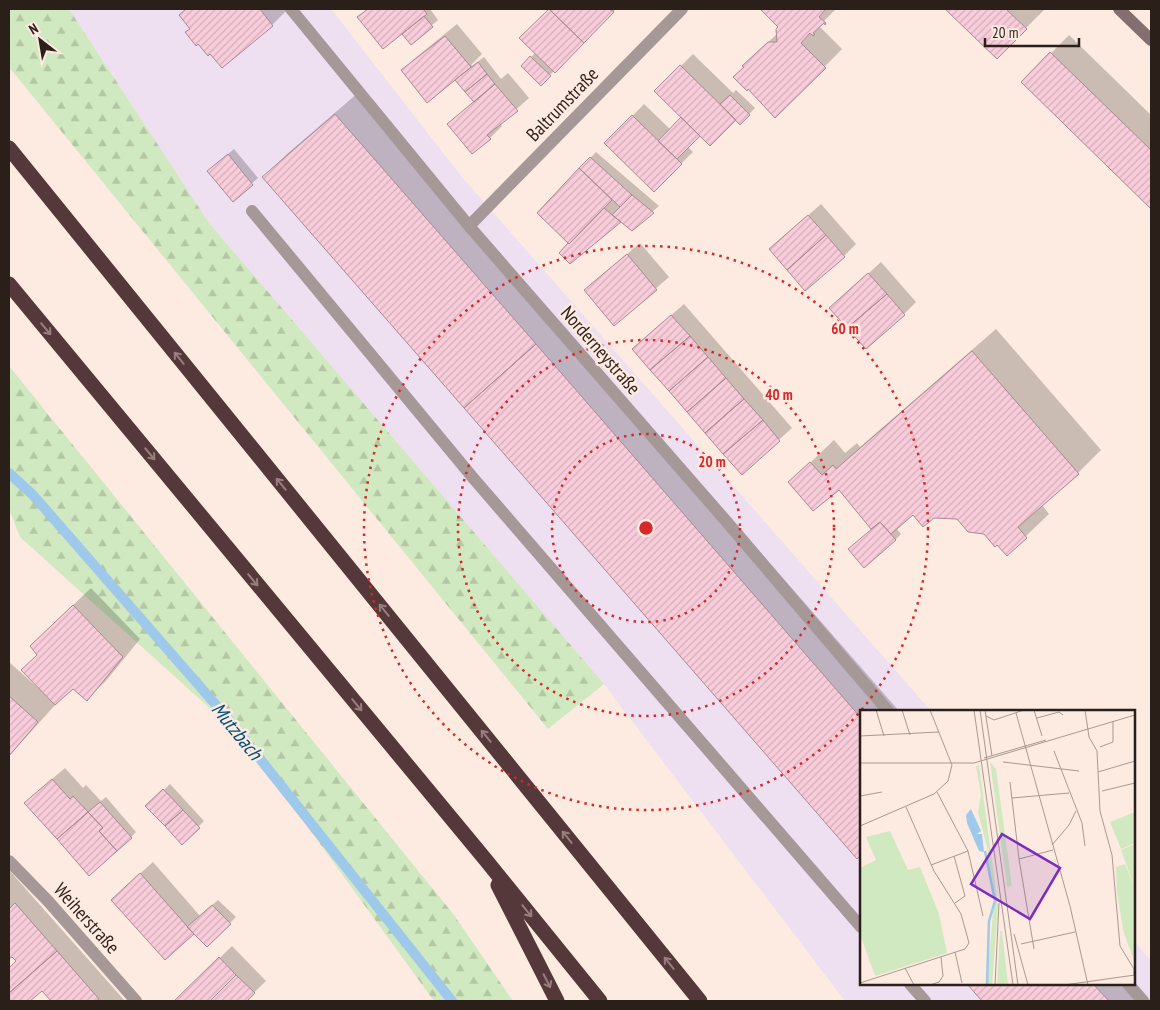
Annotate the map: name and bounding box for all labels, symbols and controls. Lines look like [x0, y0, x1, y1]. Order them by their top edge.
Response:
north arrow [15, 15, 65, 65]
scale bar [985, 15, 1079, 47]
text: N [25, 19, 41, 39]
text: 20 m [992, 23, 1018, 42]
street label: Baltrumstraße [521, 62, 603, 146]
street label: Norderneystraße [556, 301, 646, 399]
text: 60 m [831, 319, 859, 338]
one-way arrow [40, 323, 52, 336]
one-way arrow [173, 351, 184, 364]
text: 40 m [765, 385, 793, 404]
one-way arrow [144, 448, 155, 461]
text: 20 m [698, 452, 726, 471]
one-way arrow [276, 478, 287, 491]
centre of rings [637, 519, 655, 537]
one-way arrow [248, 573, 259, 586]
one-way arrow [378, 604, 389, 617]
water label: Mutzbach [206, 697, 269, 766]
one-way arrow [352, 698, 363, 711]
inset map [860, 710, 1135, 985]
one-way arrow [481, 730, 492, 743]
one-way arrow [562, 831, 573, 844]
street label: Weiherstraße [49, 878, 125, 958]
one-way arrow [522, 904, 533, 917]
one-way arrow [664, 957, 675, 970]
one-way arrow [543, 973, 552, 988]

